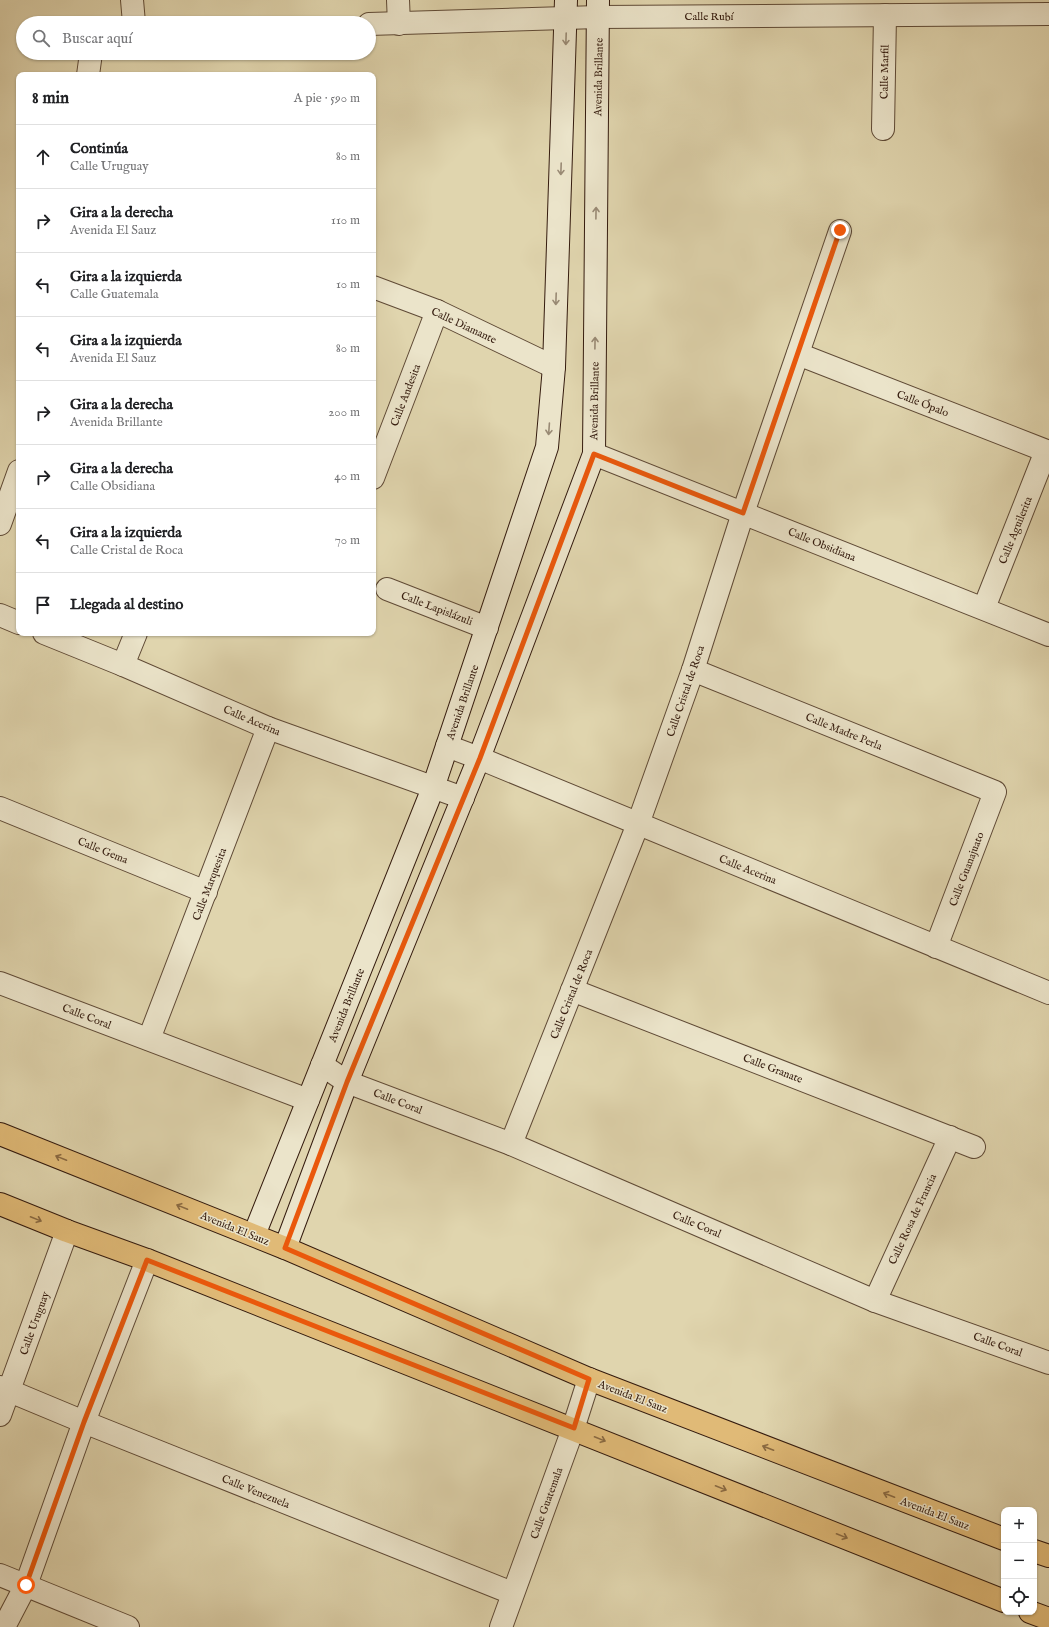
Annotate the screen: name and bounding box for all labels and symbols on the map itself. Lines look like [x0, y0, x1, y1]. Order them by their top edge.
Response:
street label: Calle Rubí [685, 10, 734, 24]
one-way arrow [562, 32, 569, 45]
street label: Avenida Brillante [591, 38, 607, 117]
street label: Calle Marfil [878, 45, 892, 99]
one-way arrow [557, 162, 565, 175]
one-way arrow [592, 207, 600, 220]
route end [831, 221, 849, 239]
one-way arrow [552, 292, 560, 305]
street label: Calle Diamante [429, 305, 498, 347]
one-way arrow [591, 337, 599, 350]
street label: Calle Andesita [388, 362, 424, 428]
street label: Avenida Brillante [587, 362, 603, 441]
street label: Calle Ópalo [895, 388, 951, 420]
one-way arrow [545, 422, 552, 435]
street label: Calle Aguilerita [996, 494, 1036, 566]
street label: Calle Obsidiana [786, 525, 858, 565]
street label: Calle Lapislázuli [399, 589, 475, 629]
street label: Calle Cristal de Roca [664, 644, 708, 739]
street label: Avenida Brillante [443, 663, 482, 743]
street label: Calle Acerina [221, 703, 283, 739]
street label: Calle Madre Perla [803, 710, 884, 754]
street label: Calle Guanajuato [946, 830, 988, 909]
street label: Calle Gema [75, 834, 130, 867]
street label: Calle Marquesita [190, 846, 230, 923]
street label: Calle Acerina [717, 852, 779, 888]
street label: Calle Cristal de Roca [548, 947, 596, 1041]
street label: Avenida Brillante [325, 966, 368, 1045]
street label: Calle Coral [60, 1001, 113, 1033]
street label: Calle Granate [741, 1051, 805, 1087]
street label: Calle Coral [371, 1086, 424, 1118]
one-way arrow [56, 1154, 68, 1162]
street label: Calle Rosa de Francia [886, 1172, 940, 1267]
one-way arrow [176, 1202, 188, 1210]
street label: Avenida El Sauz [197, 1208, 271, 1249]
street label: Calle Coral [670, 1208, 723, 1241]
one-way arrow [30, 1215, 42, 1223]
street label: Calle Uruguay [17, 1289, 53, 1357]
street label: Calle Coral [971, 1330, 1024, 1360]
street label: Avenida El Sauz [595, 1377, 669, 1417]
one-way arrow [594, 1436, 606, 1444]
one-way arrow [762, 1444, 774, 1452]
street label: Calle Guatemala [528, 1465, 566, 1541]
street label: Calle Venezuela [220, 1472, 292, 1512]
one-way arrow [715, 1484, 727, 1492]
one-way arrow [884, 1490, 896, 1498]
street label: Avenida El Sauz [897, 1494, 971, 1534]
one-way arrow [835, 1533, 847, 1541]
route start [17, 1576, 35, 1594]

